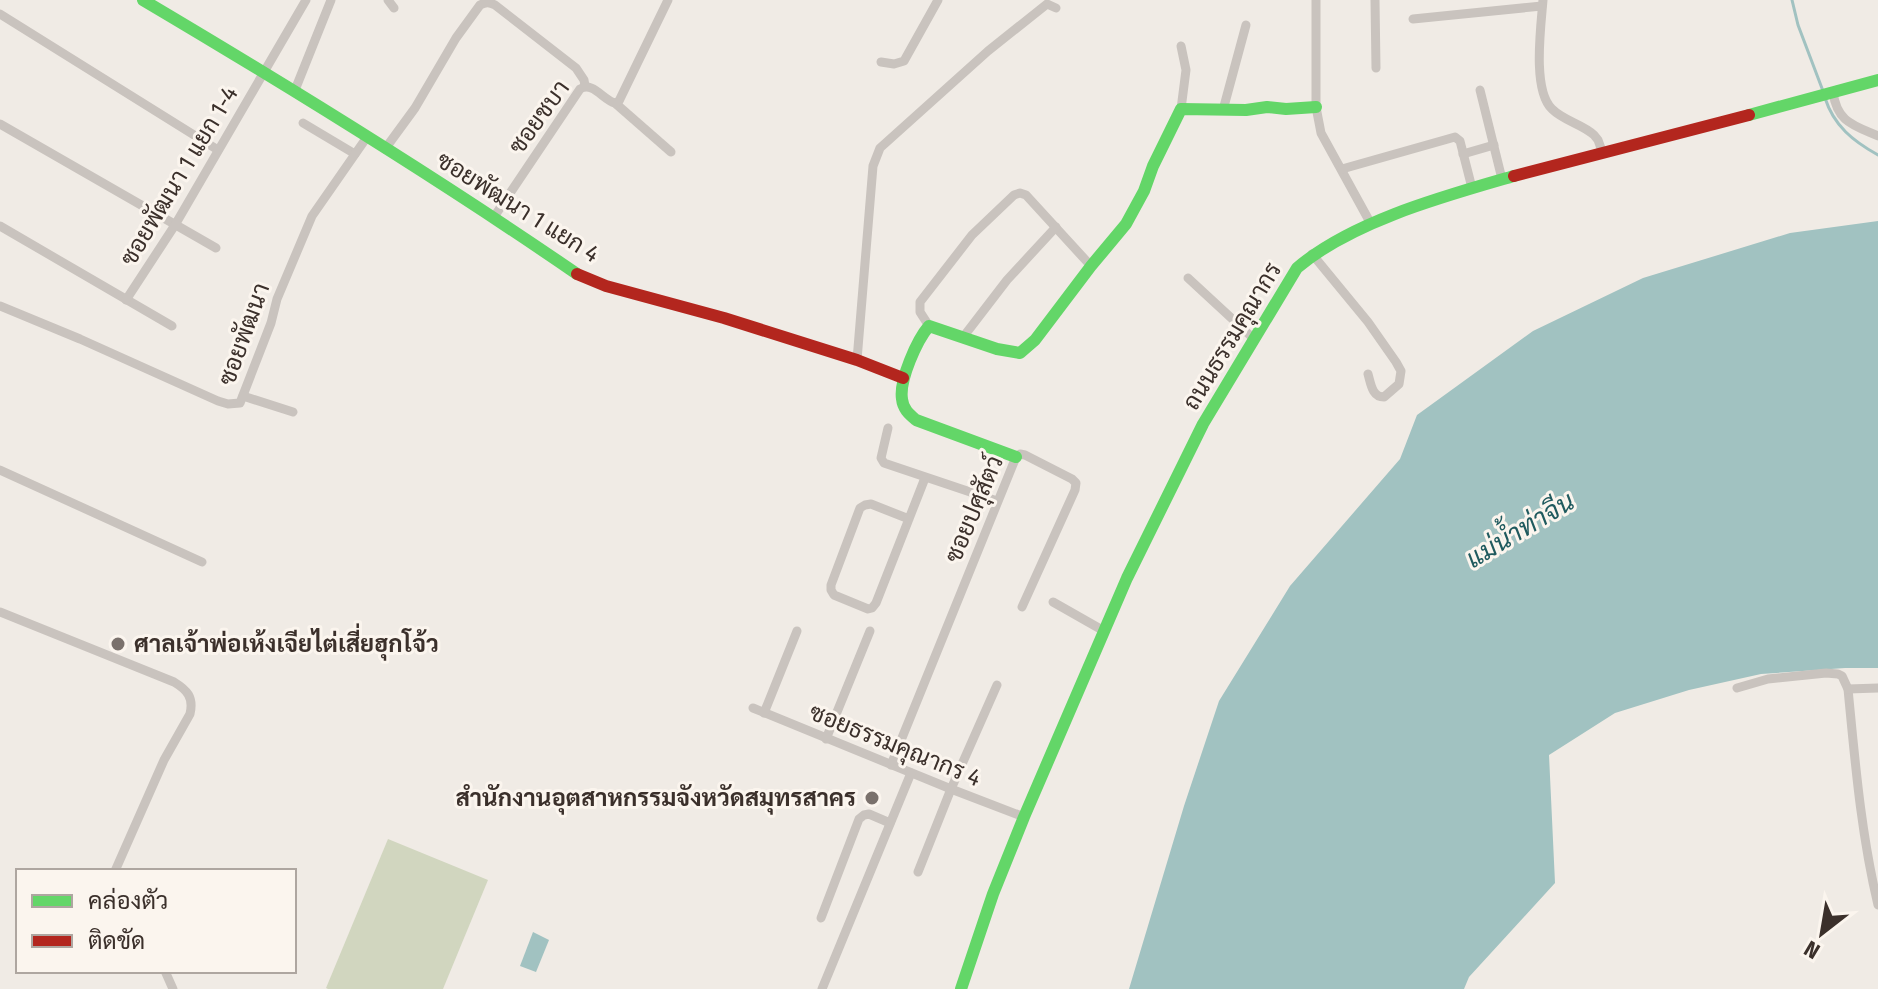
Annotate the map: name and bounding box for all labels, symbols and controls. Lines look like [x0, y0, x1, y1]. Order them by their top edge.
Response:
street label: ซอยชบา [503, 75, 575, 159]
street label: ซอยพัฒนา 1 แยก 1-4 [114, 81, 244, 271]
street label: ซอยพัฒนา 1 แยก 4 [432, 146, 604, 268]
street label: ถนนธรรมคุณากร [1177, 257, 1289, 416]
street label: ซอยพัฒนา [213, 279, 275, 389]
street label: ซอยปศุสัตว์ [937, 450, 1011, 568]
water label: แม่น้ำท่าจีน [1457, 481, 1580, 575]
place label: ศาลเจ้าพ่อเห้งเจียไต่เสี่ยฮุกโจ้ว [134, 623, 439, 661]
marker: ศาลเจ้าพ่อเห้งเจียไต่เสี่ยฮุกโจ้ว [109, 635, 127, 653]
street label: ซอยธรรมคุณากร 4 [804, 698, 985, 794]
place label: สำนักงานอุตสาหกรรมจังหวัดสมุทรสาคร [455, 783, 856, 815]
marker: สำนักงานอุตสาหกรรมจังหวัดสมุทรสาคร [863, 789, 881, 807]
legend [16, 869, 296, 973]
text: คล่องตัว [88, 887, 168, 915]
north arrow [1782, 893, 1862, 973]
text: ติดขัด [88, 927, 145, 955]
text: N [1799, 935, 1825, 965]

